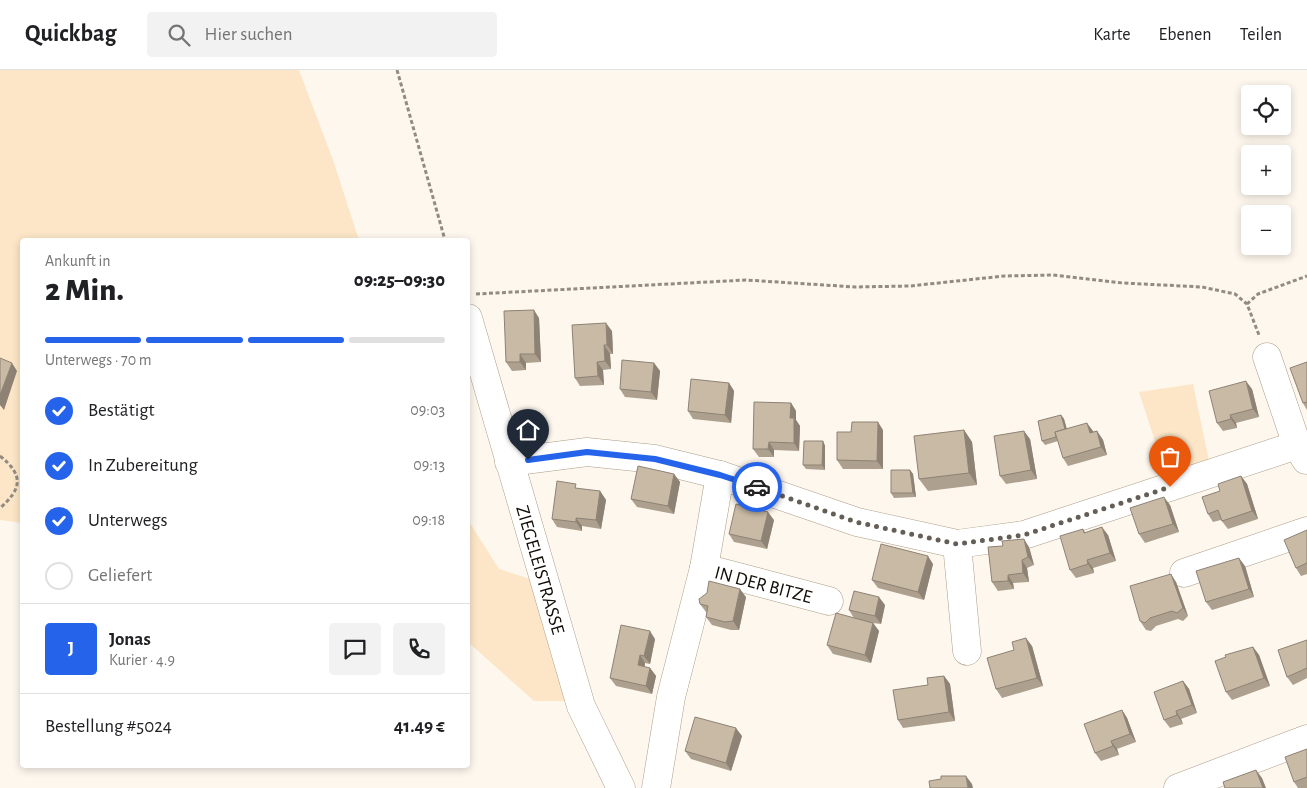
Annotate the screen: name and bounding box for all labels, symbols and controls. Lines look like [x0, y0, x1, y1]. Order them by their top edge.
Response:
search box [147, 12, 497, 57]
icon: search [165, 21, 193, 49]
text: Quickbag [25, 22, 117, 46]
text: Hier suchen [205, 25, 293, 44]
text: Karte [1093, 26, 1131, 44]
text: Ebenen [1159, 26, 1212, 44]
text: Teilen [1240, 26, 1282, 44]
map controls [1241, 85, 1291, 255]
button: locate [1241, 85, 1291, 135]
button: + [1241, 145, 1291, 195]
button: − [1241, 205, 1291, 255]
text: Ankunft in [45, 253, 111, 269]
text: 09:25–09:30 [354, 271, 445, 290]
text: 2 Min. [45, 274, 124, 306]
text: Unterwegs · 70 m [45, 352, 152, 368]
icon: check [45, 397, 73, 425]
text: Bestätigt [88, 401, 155, 420]
text: 09:03 [410, 402, 445, 418]
pin [507, 409, 549, 460]
icon: home [514, 416, 542, 444]
pin [1149, 436, 1191, 487]
icon: bag [1156, 443, 1184, 471]
icon: check [45, 452, 73, 480]
text: In Zubereitung [88, 456, 198, 475]
text: 09:13 [413, 457, 445, 473]
courier [732, 462, 782, 512]
icon: car [743, 473, 771, 501]
street label: ZIEGELEISTRASSE [512, 503, 568, 637]
icon: check [45, 507, 73, 535]
text: Unterwegs [88, 511, 168, 530]
text: 09:18 [412, 512, 445, 528]
street label: IN DER BITZE [712, 563, 814, 607]
text: Geliefert [88, 566, 152, 585]
button: chat [329, 623, 381, 675]
button: phone [393, 623, 445, 675]
text: Jonas [109, 630, 151, 649]
text: J [68, 639, 74, 658]
text: Kurier · 4.9 [109, 652, 175, 668]
text: Bestellung #5024 [45, 717, 172, 736]
text: 41.49 € [394, 717, 445, 736]

